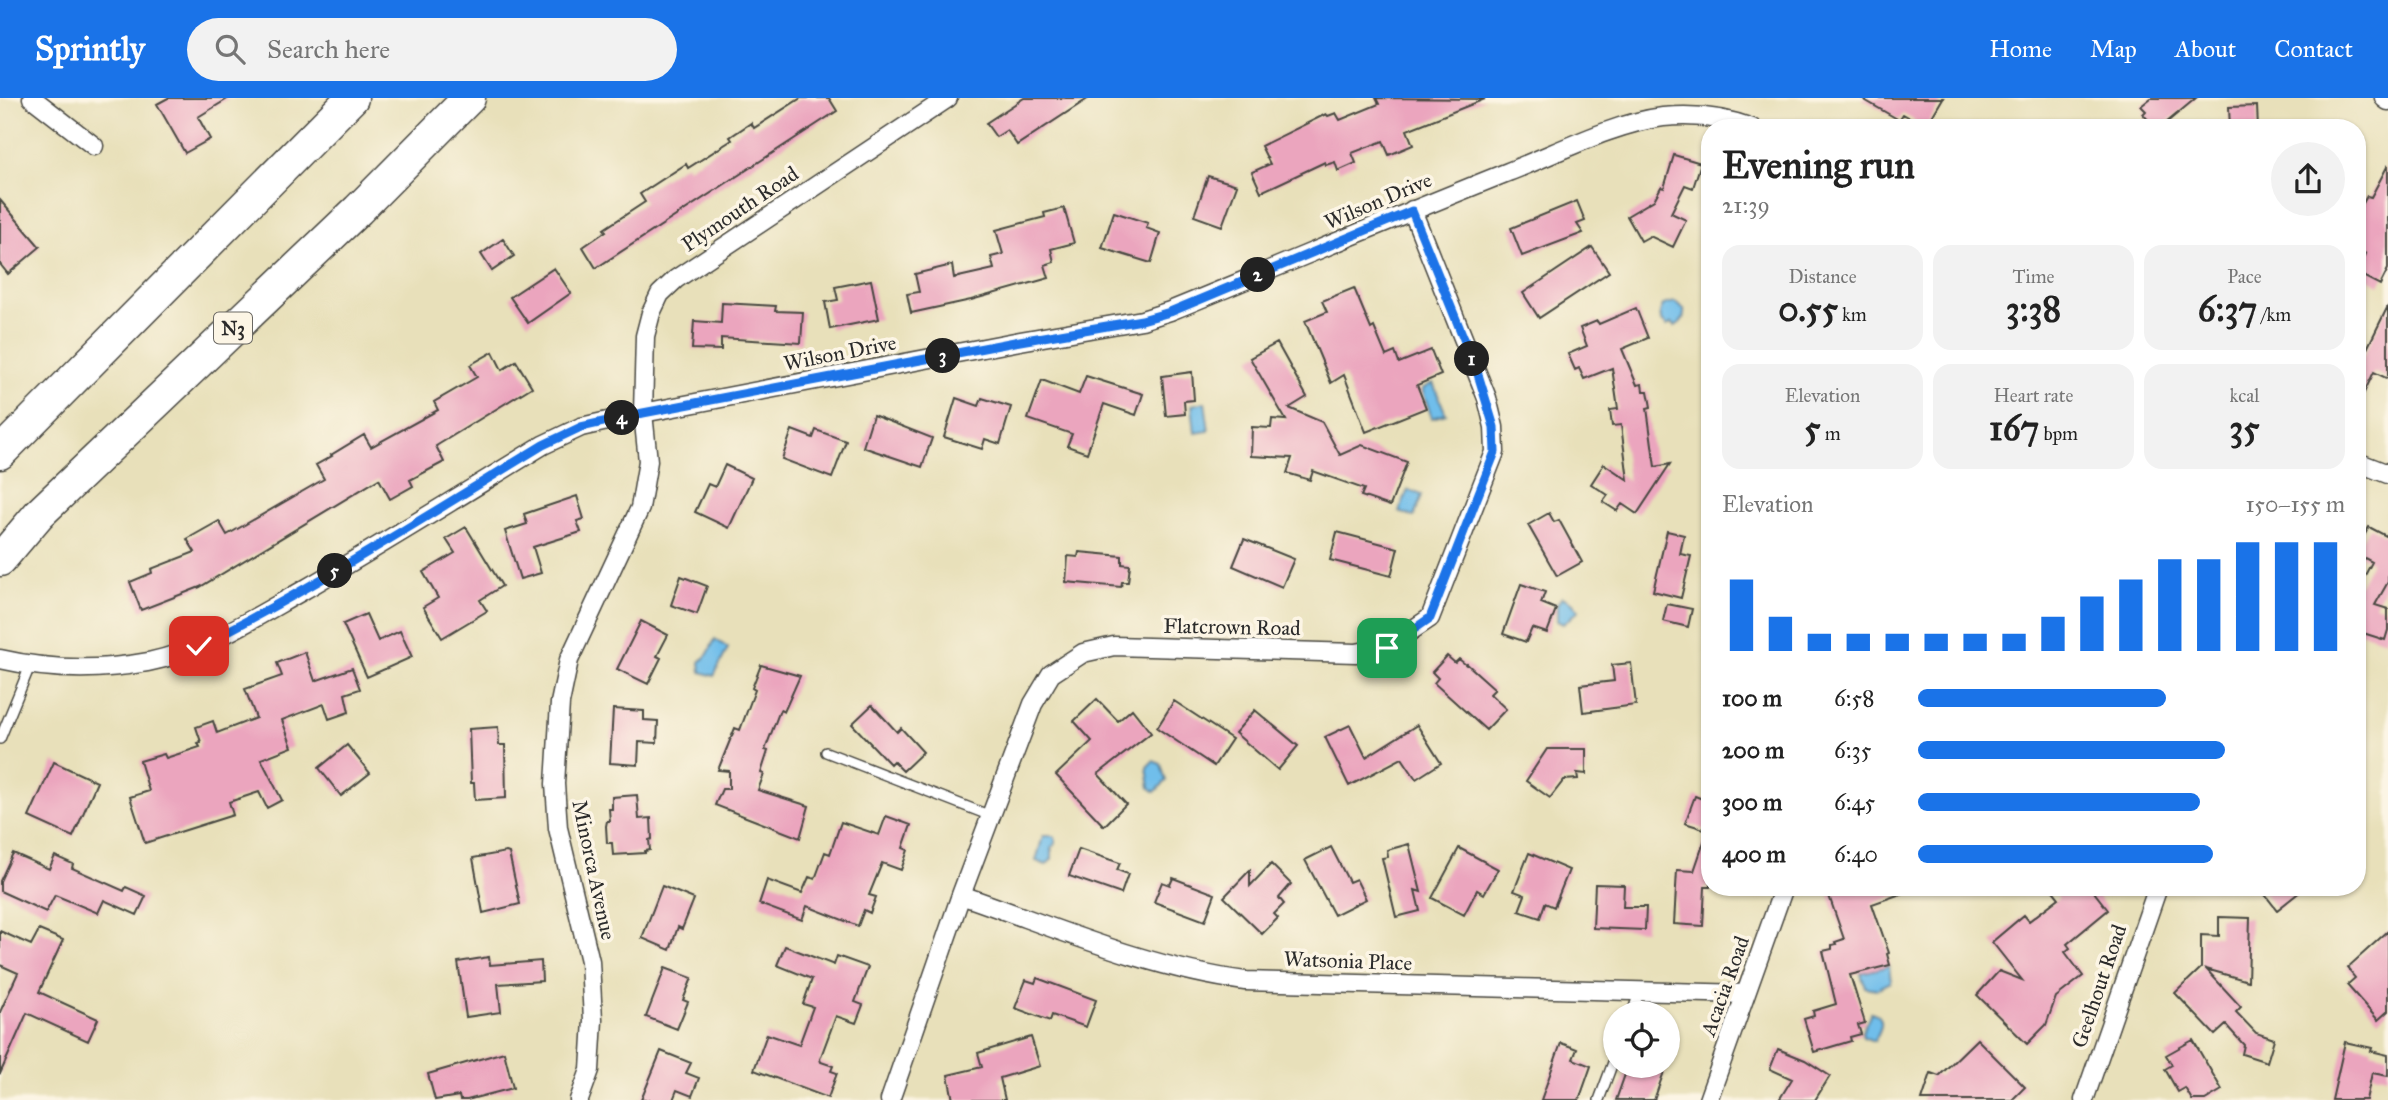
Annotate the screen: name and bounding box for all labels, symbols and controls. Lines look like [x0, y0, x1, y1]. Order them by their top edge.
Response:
search box [187, 18, 677, 81]
text: Sprintly [35, 29, 145, 69]
icon: search [211, 30, 249, 68]
text: Search here [267, 33, 390, 65]
text: Home [1989, 34, 2052, 64]
text: Map [2090, 34, 2137, 64]
text: About [2175, 34, 2236, 64]
text: Contact [2274, 34, 2353, 64]
text: Evening run [1722, 142, 1915, 188]
button: share [2271, 142, 2345, 216]
street label: Plymouth Road [677, 160, 804, 258]
street label: Wilson Drive [1320, 167, 1436, 235]
text: 21:39 [1722, 191, 1770, 219]
pin: 2 [1240, 258, 1276, 292]
text: 2 [1253, 263, 1262, 286]
text: Distance [1788, 265, 1857, 288]
text: Time [2012, 265, 2055, 288]
text: Pace [2227, 265, 2262, 288]
text: 0.55 [1778, 288, 1838, 331]
text: 3:38 [2006, 288, 2061, 331]
text: 6:37 [2198, 288, 2257, 331]
text: km [1838, 303, 1867, 326]
text: /km [2257, 303, 2291, 326]
road number: N3 [214, 312, 252, 344]
street label: Wilson Drive [781, 329, 899, 377]
pin: 3 [926, 338, 960, 374]
pin: 1 [1454, 342, 1490, 376]
text: 3 [939, 344, 946, 367]
text: 1 [1468, 347, 1475, 370]
text: Elevation [1785, 384, 1860, 407]
text: Heart rate [1994, 384, 2073, 407]
text: kcal [2230, 384, 2259, 407]
pin: 4 [604, 400, 640, 436]
text: 4 [616, 406, 627, 429]
text: 5 [1804, 407, 1821, 450]
text: 167 [1989, 407, 2039, 450]
text: 35 [2229, 407, 2260, 450]
text: m [1821, 422, 1841, 445]
text: bpm [2039, 422, 2078, 445]
text: Elevation [1722, 490, 1813, 518]
text: 150–155 m [2245, 490, 2345, 518]
pin: 5 [318, 554, 352, 588]
text: 5 [330, 559, 339, 582]
street label: Flatcrown Road [1163, 613, 1301, 641]
pin [169, 616, 229, 676]
pin [1357, 618, 1417, 678]
icon: check [180, 627, 218, 665]
icon: arrive [1368, 629, 1406, 667]
text: 100 m [1722, 684, 1782, 712]
text: 6:58 [1834, 684, 1875, 712]
text: 200 m [1722, 736, 1784, 764]
text: 6:35 [1834, 736, 1871, 764]
text: 300 m [1722, 788, 1782, 816]
text: 6:45 [1834, 788, 1875, 816]
street label: Minorca Avenue [566, 798, 622, 943]
text: 400 m [1722, 840, 1786, 868]
text: 6:40 [1834, 840, 1878, 868]
street label: Geelhout Road [2066, 920, 2132, 1051]
street label: Acacia Road [1695, 932, 1755, 1041]
street label: Watsonia Place [1283, 946, 1413, 976]
map controls [1603, 1001, 1680, 1078]
button: locate [1603, 1001, 1680, 1078]

